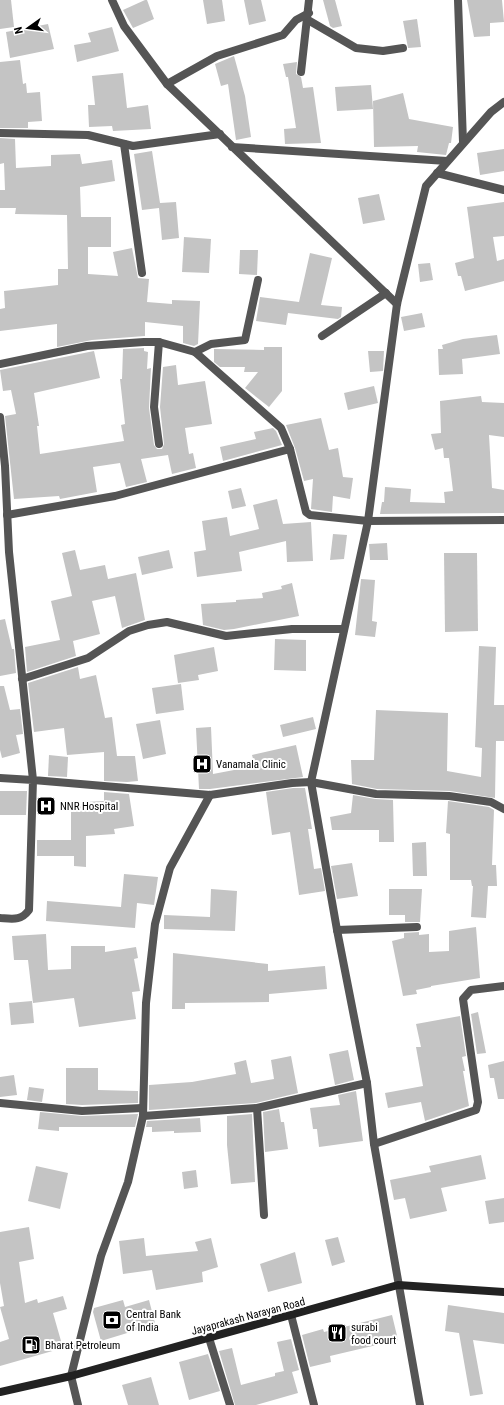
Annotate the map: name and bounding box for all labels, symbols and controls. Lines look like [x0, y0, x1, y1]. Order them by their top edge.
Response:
north arrow [8, 8, 48, 48]
text: N [12, 25, 26, 35]
hospital icon: Vanamala Clinic [191, 753, 213, 775]
place label: Vanamala Clinic [216, 758, 286, 771]
hospital icon: NNR Hospital [35, 795, 57, 817]
place label: NNR Hospital [60, 800, 118, 813]
street label: Jayaprakash Narayan Road [190, 1295, 306, 1338]
place label: Central Bank of India [126, 1308, 181, 1334]
bank icon: Central Bank of India [101, 1309, 123, 1331]
place label: surabi food court [351, 1321, 396, 1347]
restaurant icon: surabi food court [326, 1322, 348, 1344]
fuel station icon: Bharat Petroleum [20, 1334, 42, 1356]
place label: Bharat Petroleum [45, 1339, 120, 1352]

